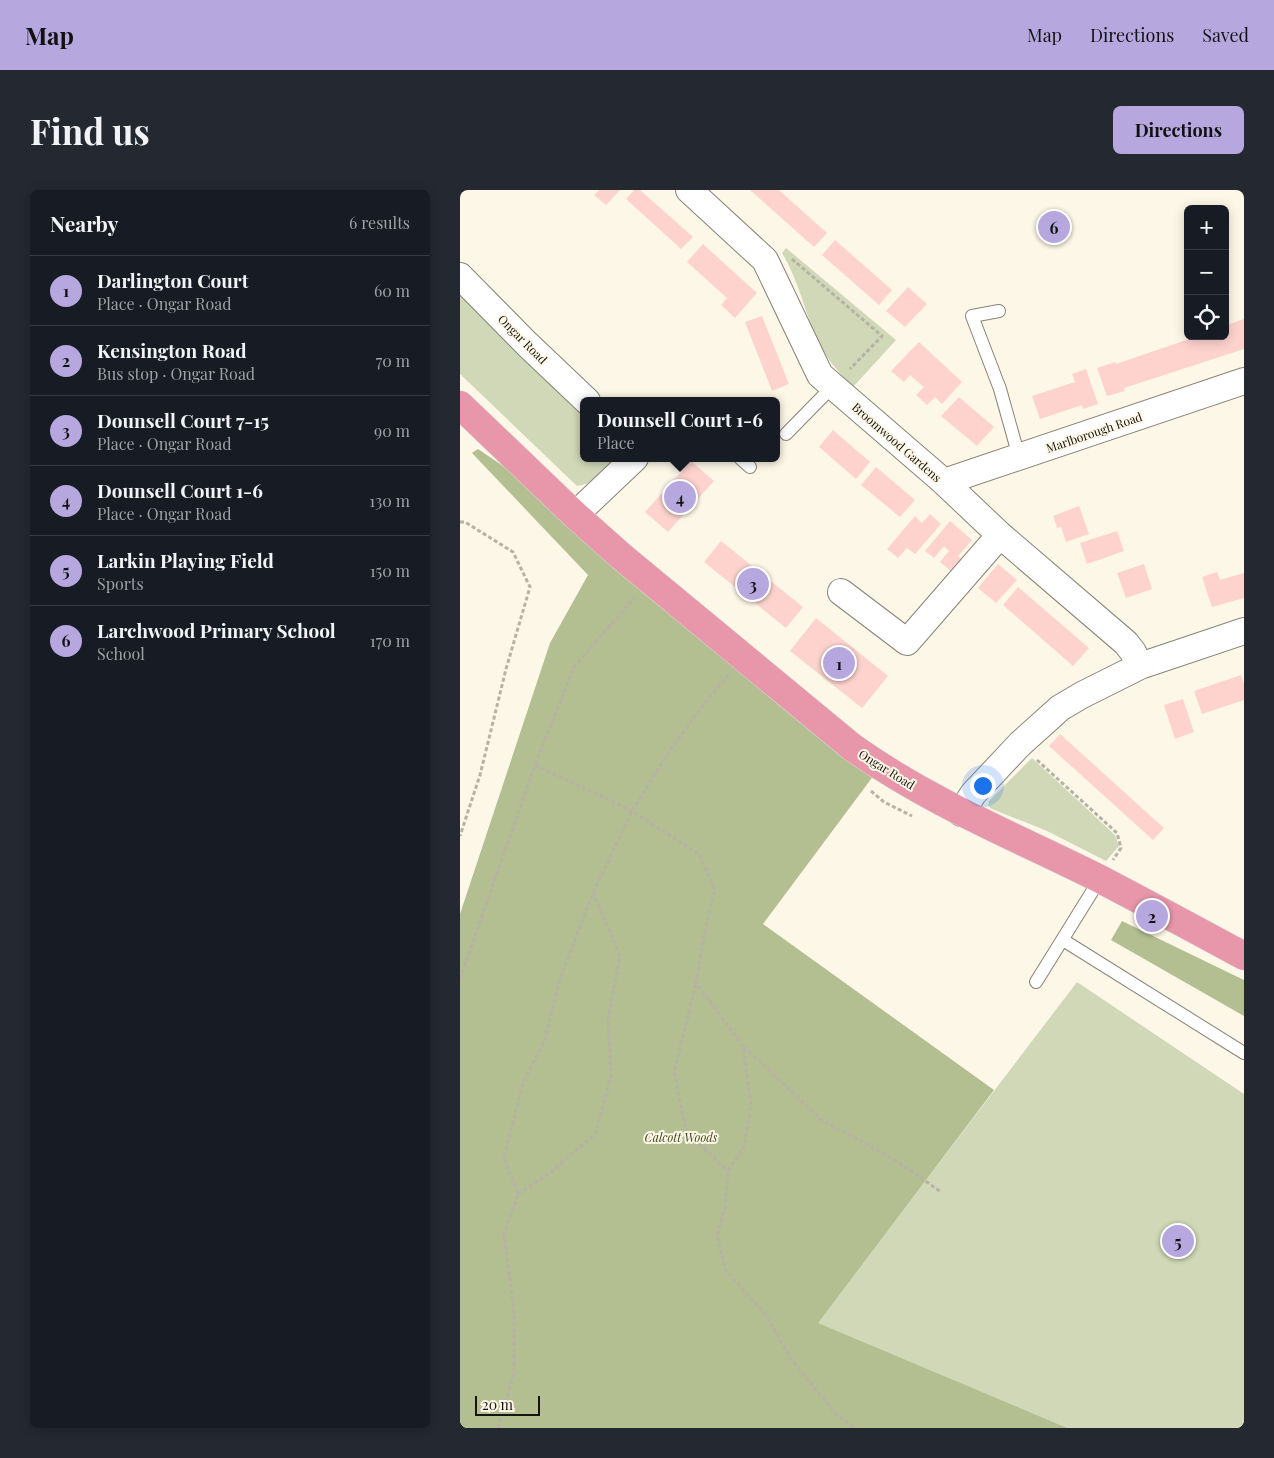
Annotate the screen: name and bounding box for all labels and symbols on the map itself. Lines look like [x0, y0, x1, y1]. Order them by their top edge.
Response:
pin: 6 [1038, 208, 1070, 246]
street label: Ongar Road [495, 311, 551, 367]
street label: Broomwood Gardens [849, 399, 945, 485]
street label: Marlborough Road [1044, 408, 1144, 456]
pin: 4 [664, 478, 696, 516]
pin: 3 [737, 565, 769, 603]
pin: 1 [823, 644, 855, 682]
street label: Ongar Road [856, 745, 918, 793]
your location [970, 773, 996, 799]
pin: 2 [1136, 897, 1168, 935]
park label: Calcott Woods [645, 1129, 718, 1145]
pin: 5 [1162, 1222, 1194, 1260]
scale bar [475, 1393, 540, 1416]

